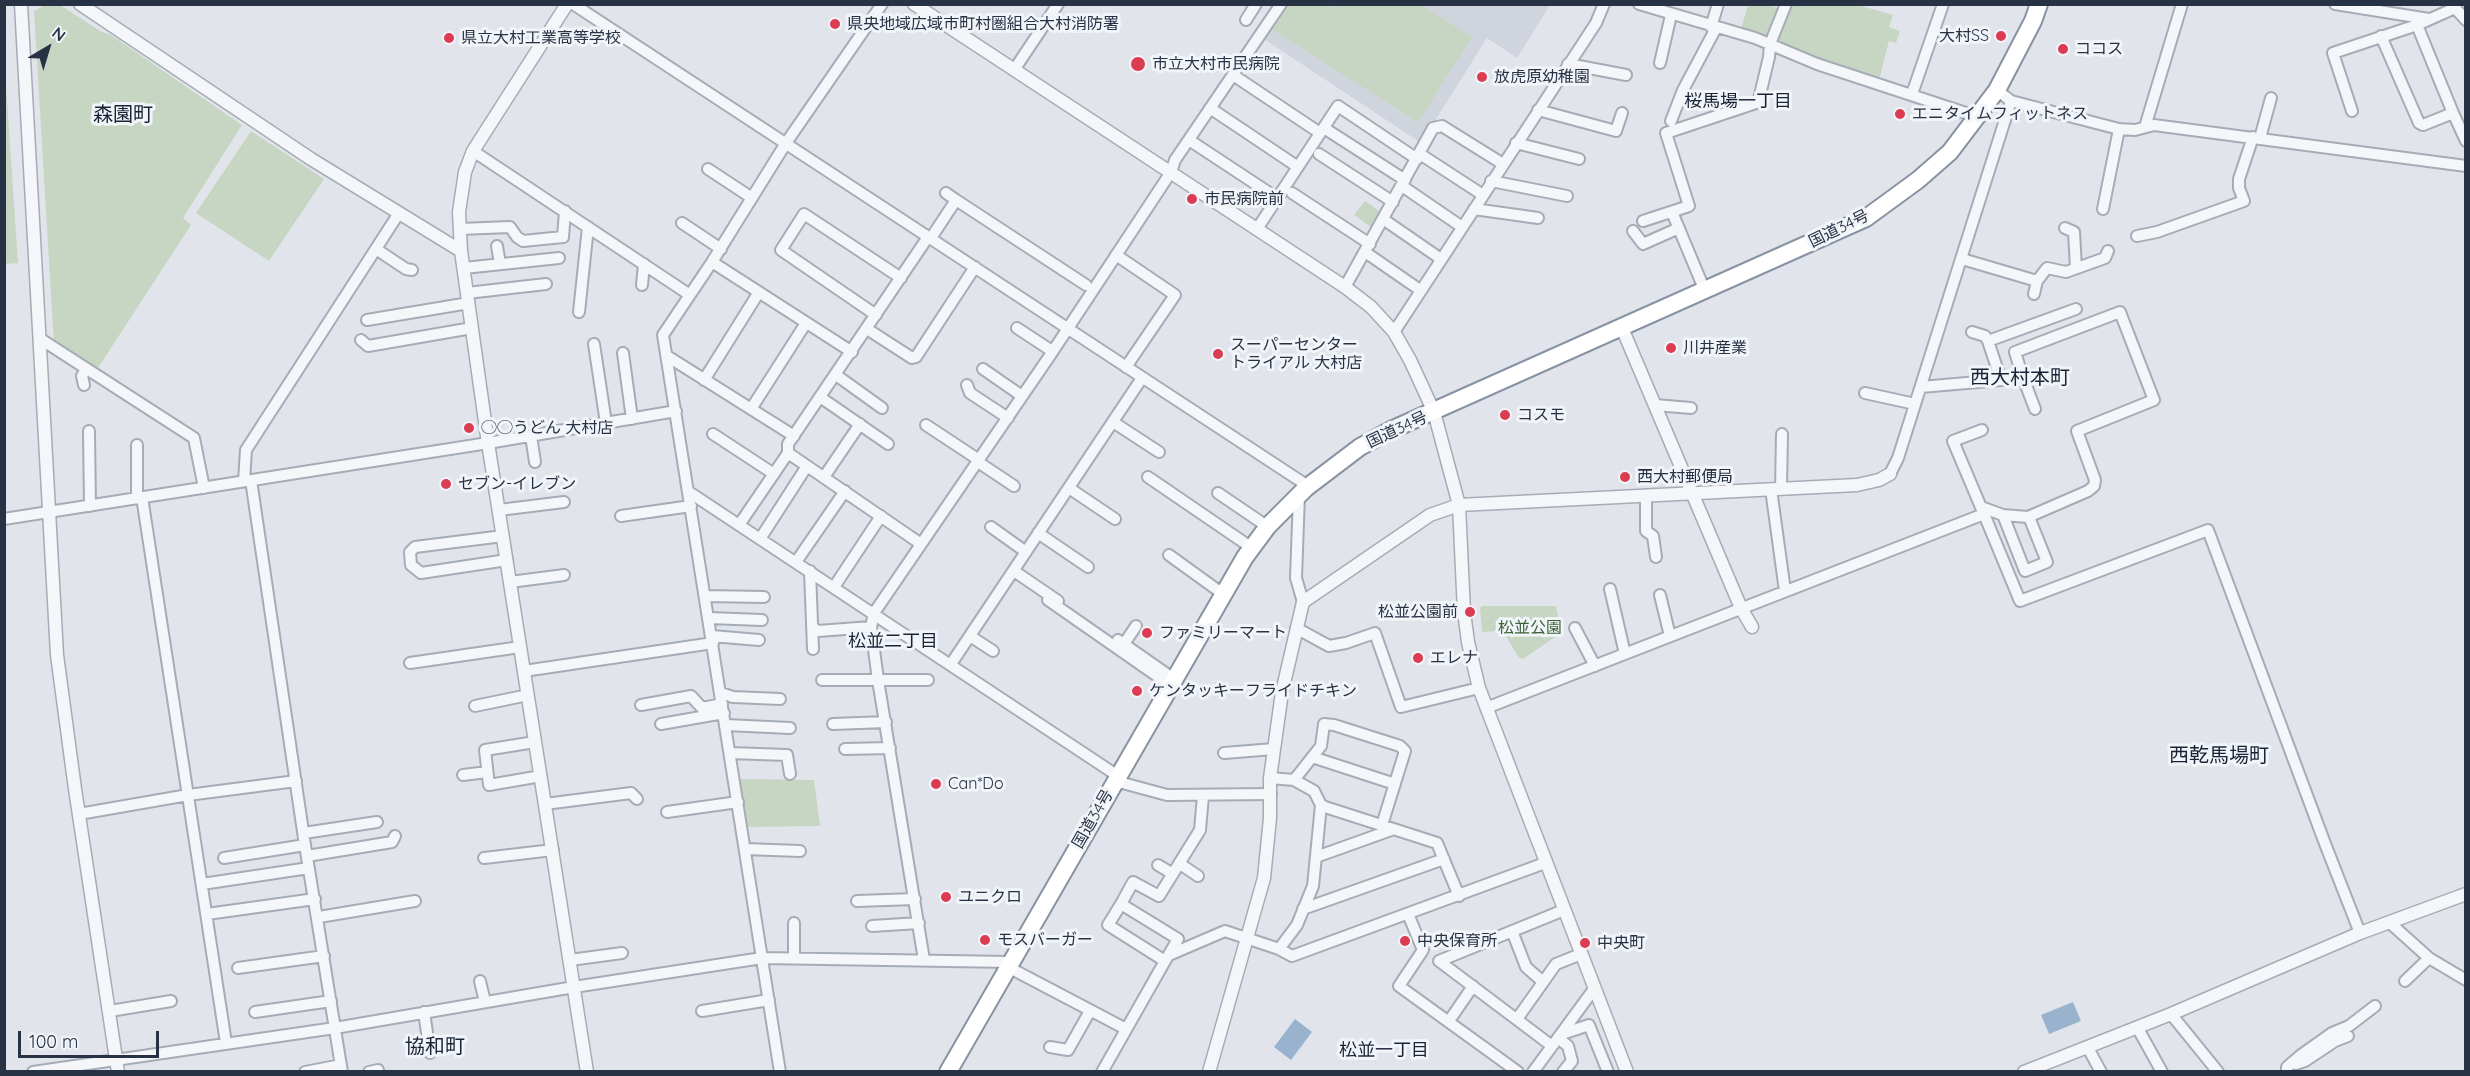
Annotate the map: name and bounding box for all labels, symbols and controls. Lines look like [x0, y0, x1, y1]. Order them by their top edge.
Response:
place label: 県央地域広域市町村圏組合大村消防署 [847, 14, 1119, 34]
marker: 県央地域広域市町村圏組合大村消防署 [828, 17, 842, 31]
north arrow [18, 18, 78, 78]
text: N [48, 22, 70, 45]
place label: 大村SS [1939, 26, 1989, 46]
place label: 県立大村工業高等学校 [461, 28, 621, 48]
marker: 大村SS [1994, 29, 2008, 43]
marker: 県立大村工業高等学校 [442, 31, 456, 45]
place label: ココス [2075, 39, 2123, 59]
marker: ココス [2056, 42, 2070, 56]
place label: 市立大村市民病院 [1152, 54, 1280, 74]
marker: 市立大村市民病院 [1129, 55, 1147, 73]
place label: 放虎原幼稚園 [1494, 67, 1590, 87]
marker: 放虎原幼稚園 [1475, 70, 1489, 84]
district label: 桜馬場一丁目 [1684, 91, 1792, 113]
district label: 森園町 [93, 103, 153, 127]
place label: エニタイムフィットネス [1912, 104, 2088, 124]
marker: エニタイムフィットネス [1893, 107, 1907, 121]
place label: 市民病院前 [1204, 189, 1284, 209]
marker: 市民病院前 [1185, 192, 1199, 206]
street label: 国道34号 [1806, 206, 1872, 252]
place label: スーパーセンター トライアル 大村店 [1230, 335, 1362, 373]
place label: 川井産業 [1683, 338, 1747, 358]
marker: 川井産業 [1664, 341, 1678, 355]
marker: スーパーセンター トライアル 大村店 [1211, 347, 1225, 361]
district label: 西大村本町 [1970, 366, 2070, 390]
place label: コスモ [1517, 405, 1565, 425]
street label: 国道34号 [1364, 408, 1430, 452]
marker: コスモ [1498, 408, 1512, 422]
place label: ◯◯うどん 大村店 [481, 418, 613, 438]
marker: ◯◯うどん 大村店 [462, 421, 476, 435]
place label: 西大村郵便局 [1637, 467, 1733, 487]
marker: 西大村郵便局 [1618, 470, 1632, 484]
place label: セブン-イレブン [458, 474, 576, 494]
marker: セブン-イレブン [439, 477, 453, 491]
place label: 松並公園前 [1378, 602, 1458, 622]
marker: 松並公園前 [1463, 605, 1477, 619]
park label: 松並公園 [1498, 618, 1562, 638]
place label: ファミリーマート [1159, 623, 1287, 643]
marker: ファミリーマート [1140, 626, 1154, 640]
district label: 松並二丁目 [848, 631, 938, 653]
place label: エレナ [1430, 648, 1478, 668]
marker: エレナ [1411, 651, 1425, 665]
place label: ケンタッキーフライドチキン [1149, 681, 1357, 701]
marker: ケンタッキーフライドチキン [1130, 684, 1144, 698]
district label: 西乾馬場町 [2169, 744, 2269, 768]
place label: Can*Do [948, 774, 1004, 794]
marker: Can*Do [929, 777, 943, 791]
street label: 国道34号 [1068, 786, 1118, 852]
place label: ユニクロ [958, 887, 1022, 907]
marker: ユニクロ [939, 890, 953, 904]
place label: モスバーガー [997, 930, 1093, 950]
place label: 中央保育所 [1417, 931, 1497, 951]
marker: モスバーガー [978, 933, 992, 947]
place label: 中央町 [1597, 933, 1645, 953]
marker: 中央保育所 [1398, 934, 1412, 948]
marker: 中央町 [1578, 936, 1592, 950]
scale bar [21, 1019, 162, 1057]
text: 100 m [29, 1030, 78, 1053]
district label: 協和町 [405, 1035, 465, 1059]
district label: 松並一丁目 [1339, 1040, 1429, 1062]

